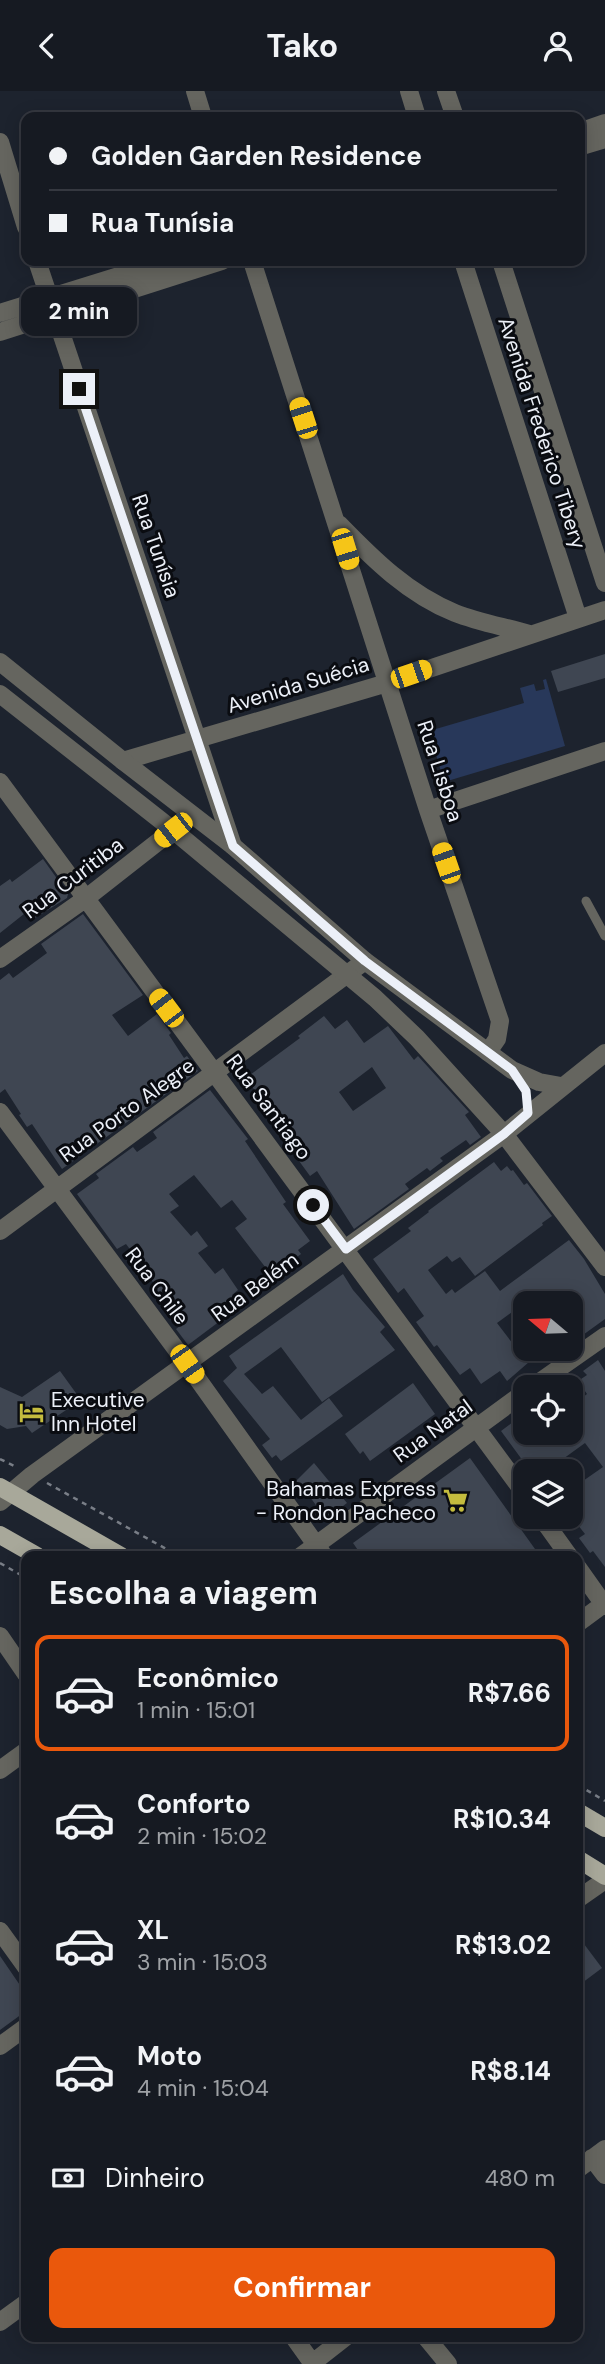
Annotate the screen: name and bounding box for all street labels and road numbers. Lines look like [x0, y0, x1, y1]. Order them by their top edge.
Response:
street label: Avenida Frederico Tibery [491, 313, 593, 553]
street label: Rua Tunísia [125, 490, 187, 602]
street label: Avenida Suécia [224, 650, 372, 720]
street label: Rua Lisboa [410, 717, 470, 825]
street label: Rua Curitiba [17, 831, 129, 925]
street label: Rua Santiago [220, 1048, 318, 1166]
street label: Rua Porto Alegre [54, 1051, 200, 1169]
street label: Rua Chile [119, 1242, 195, 1331]
street label: Rua Belém [206, 1246, 304, 1328]
street label: Rua Natal [388, 1393, 478, 1469]

